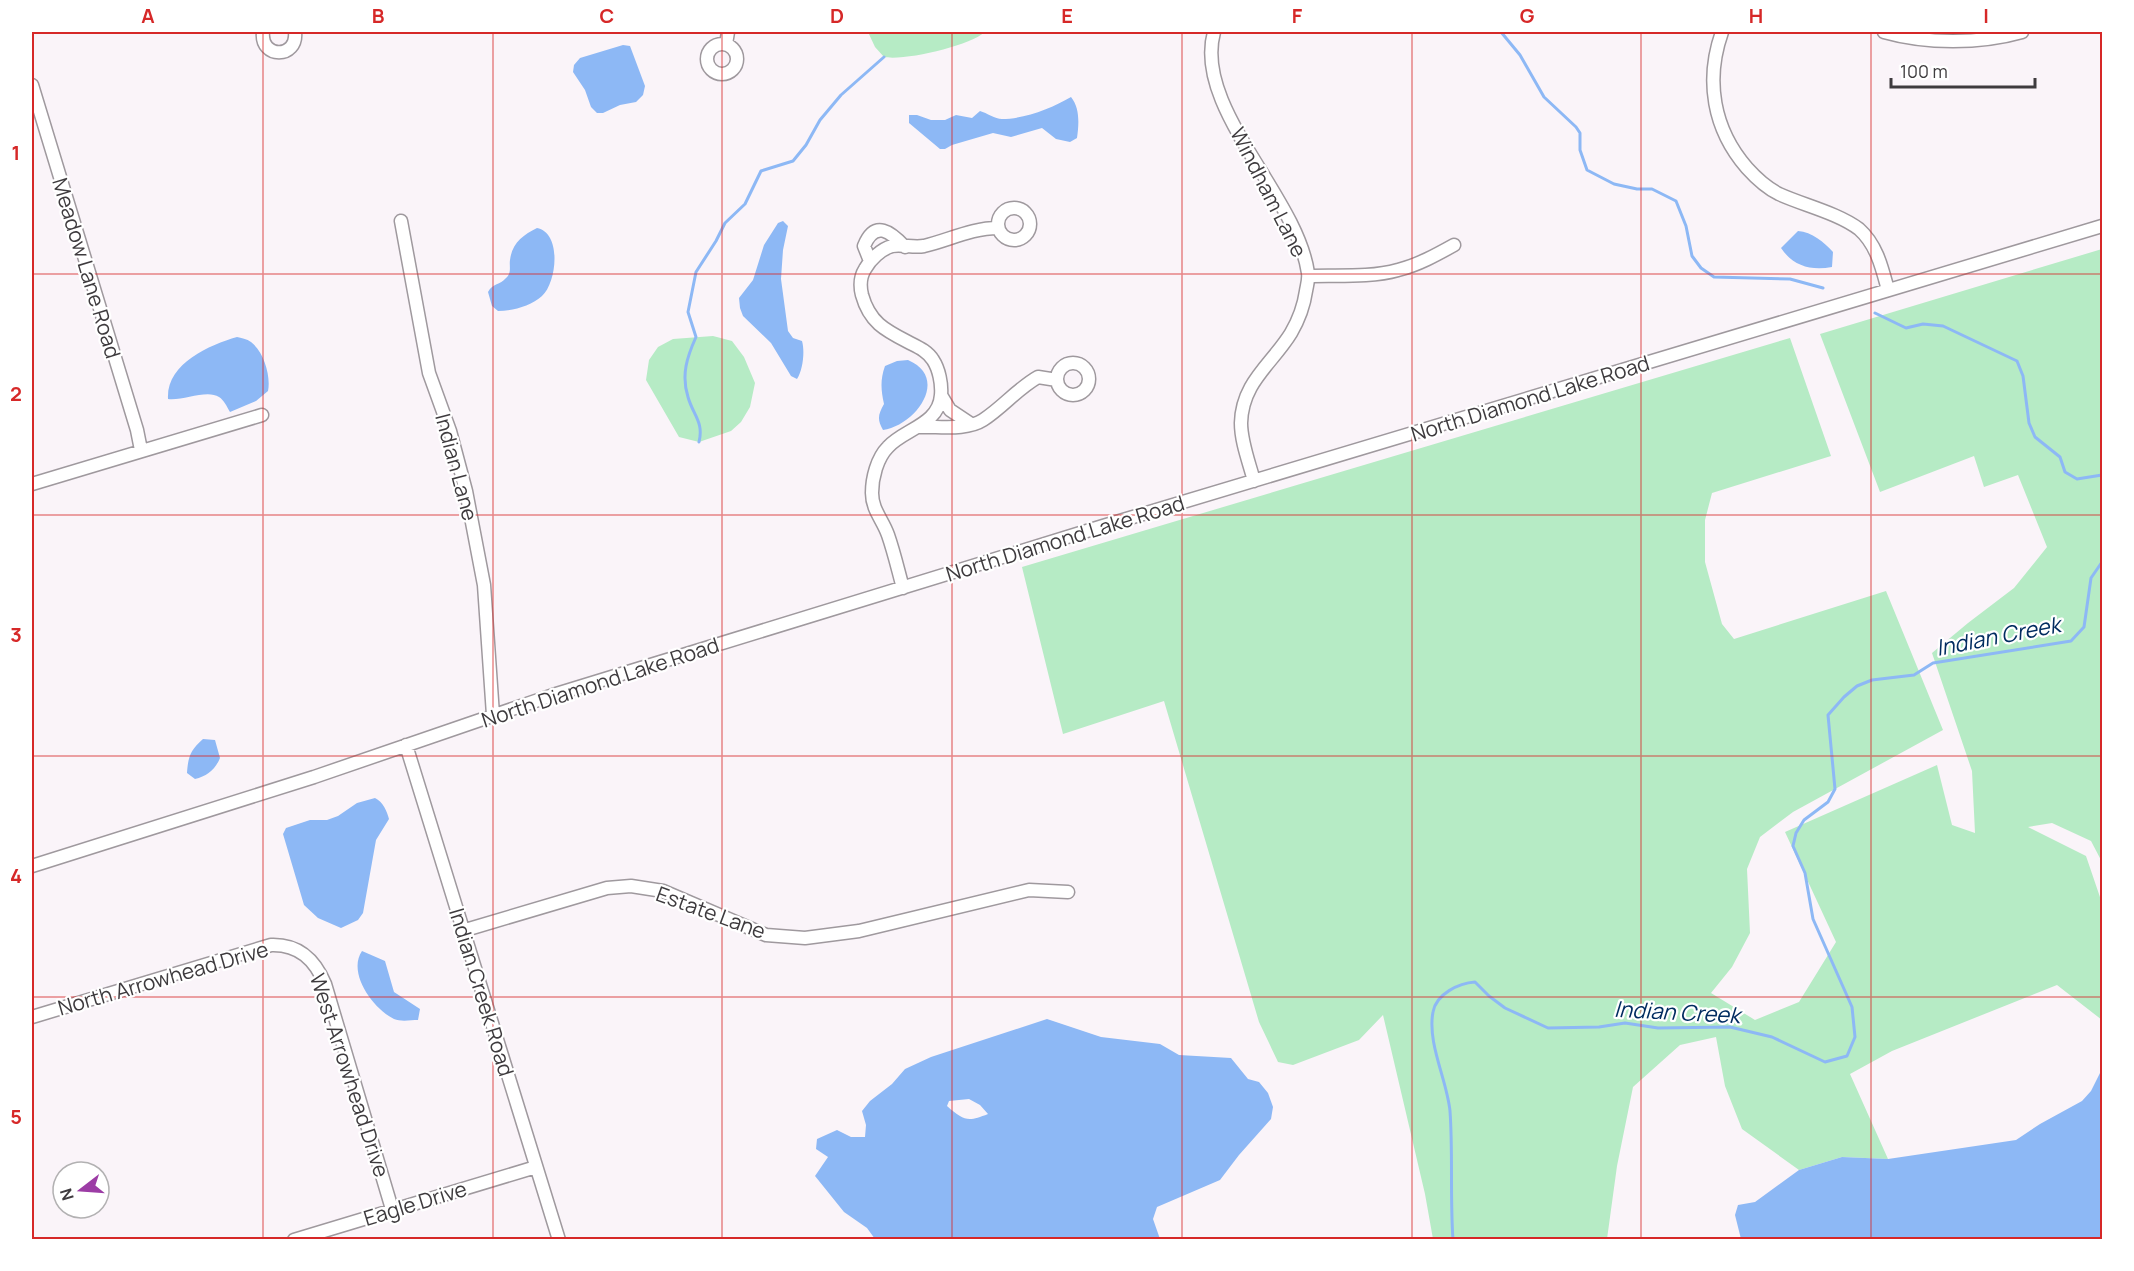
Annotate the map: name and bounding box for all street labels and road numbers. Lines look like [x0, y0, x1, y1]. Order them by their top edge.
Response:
street label: Windham Lane [1224, 122, 1314, 262]
street label: Meadow Lane Road [46, 174, 128, 362]
street label: North Diamond Lake Road [1407, 348, 1653, 448]
street label: Indian Lane [429, 410, 485, 524]
street label: North Diamond Lake Road [942, 488, 1188, 588]
street label: North Diamond Lake Road [478, 630, 722, 734]
street label: Estate Lane [652, 879, 770, 945]
street label: Indian Creek Road [443, 905, 521, 1079]
street label: North Arrowhead Drive [54, 935, 272, 1021]
street label: West Arrowhead Drive [304, 970, 396, 1180]
street label: Eagle Drive [360, 1174, 470, 1232]

